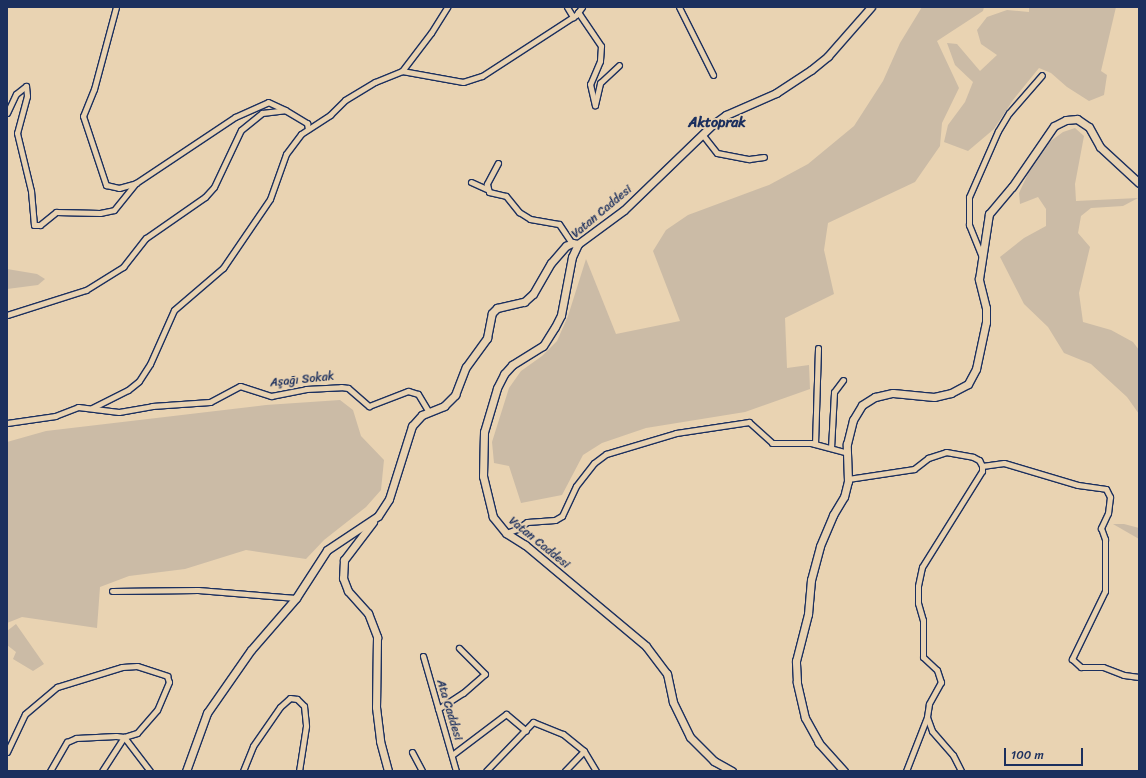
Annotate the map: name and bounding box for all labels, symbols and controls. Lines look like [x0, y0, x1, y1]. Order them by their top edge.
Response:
district label: Aktoprak [688, 115, 746, 131]
street label: Vatan Caddesi [569, 183, 635, 241]
street label: Aşağı Sokak [269, 369, 335, 391]
street label: Vatan Caddesi [506, 514, 572, 572]
street label: Ata Caddesi [433, 678, 465, 742]
scale bar [1006, 740, 1085, 766]
text: 100 m [1011, 744, 1044, 766]

